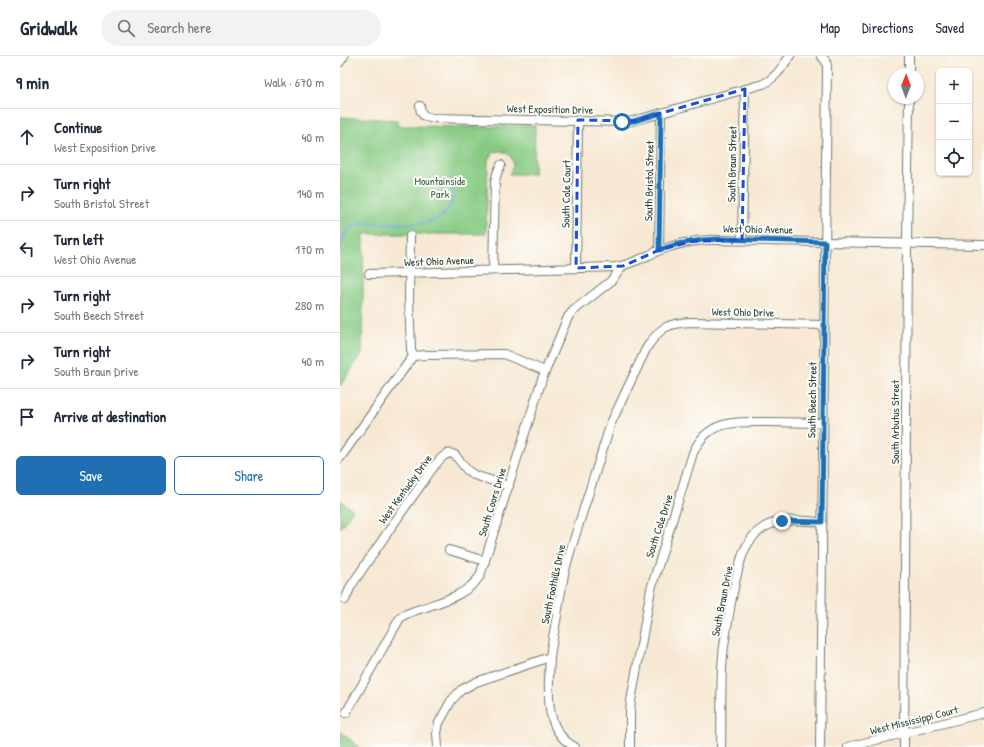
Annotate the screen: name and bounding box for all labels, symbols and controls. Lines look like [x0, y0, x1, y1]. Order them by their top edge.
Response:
search box [101, 10, 381, 46]
text: Gridwalk [20, 15, 77, 41]
icon: search [115, 17, 137, 39]
text: Search here [147, 17, 211, 38]
text: Map [820, 18, 840, 37]
text: Directions [862, 18, 913, 37]
text: Saved [935, 18, 964, 37]
north arrow [888, 68, 924, 104]
map controls [936, 68, 972, 176]
button: + [936, 68, 972, 104]
text: 9 min [16, 71, 49, 94]
text: Walk · 670 m [264, 73, 324, 91]
street label: West Exposition Drive [507, 101, 594, 117]
button: − [936, 104, 972, 140]
route start [613, 113, 631, 131]
text: Continue [54, 117, 102, 138]
street label: South Braun Street [724, 125, 740, 202]
icon: ahead [16, 126, 38, 148]
text: 40 m [301, 128, 324, 146]
text: West Exposition Drive [54, 138, 156, 156]
street label: South Bristol Street [641, 140, 657, 221]
button: locate [936, 140, 972, 176]
street label: South Cole Court [558, 160, 574, 228]
text: Turn right [54, 173, 110, 194]
park label: Mountainside Park [414, 174, 466, 201]
icon: right [16, 182, 38, 204]
text: 140 m [297, 184, 324, 202]
text: South Bristol Street [54, 194, 149, 212]
street label: West Ohio Avenue [723, 221, 794, 237]
text: Turn left [54, 229, 104, 250]
icon: left [16, 238, 38, 260]
text: 170 m [295, 240, 324, 258]
text: West Ohio Avenue [54, 250, 136, 268]
street label: West Ohio Avenue [404, 253, 475, 269]
text: Turn right [54, 285, 110, 306]
icon: right [16, 294, 38, 316]
text: 280 m [295, 296, 324, 314]
street label: West Ohio Drive [712, 304, 775, 320]
text: South Beech Street [54, 306, 144, 324]
text: Turn right [54, 341, 110, 362]
icon: right [16, 350, 38, 372]
text: 40 m [301, 352, 324, 370]
text: South Braun Drive [54, 362, 139, 380]
street label: South Beech Street [804, 362, 820, 438]
street label: South Arbutus Street [888, 380, 902, 464]
icon: arrive [16, 406, 38, 428]
text: Arrive at destination [54, 406, 166, 427]
street label: West Kentucky Drive [375, 451, 435, 526]
button: Save [16, 456, 166, 495]
button: Share [174, 456, 324, 495]
street label: South Coors Drive [475, 465, 509, 538]
street label: South Cole Drive [642, 492, 676, 559]
route end [773, 512, 791, 530]
street label: South Foothills Drive [538, 542, 568, 625]
street label: South Braun Drive [708, 564, 736, 637]
street label: West Mississippi Court [869, 702, 960, 738]

